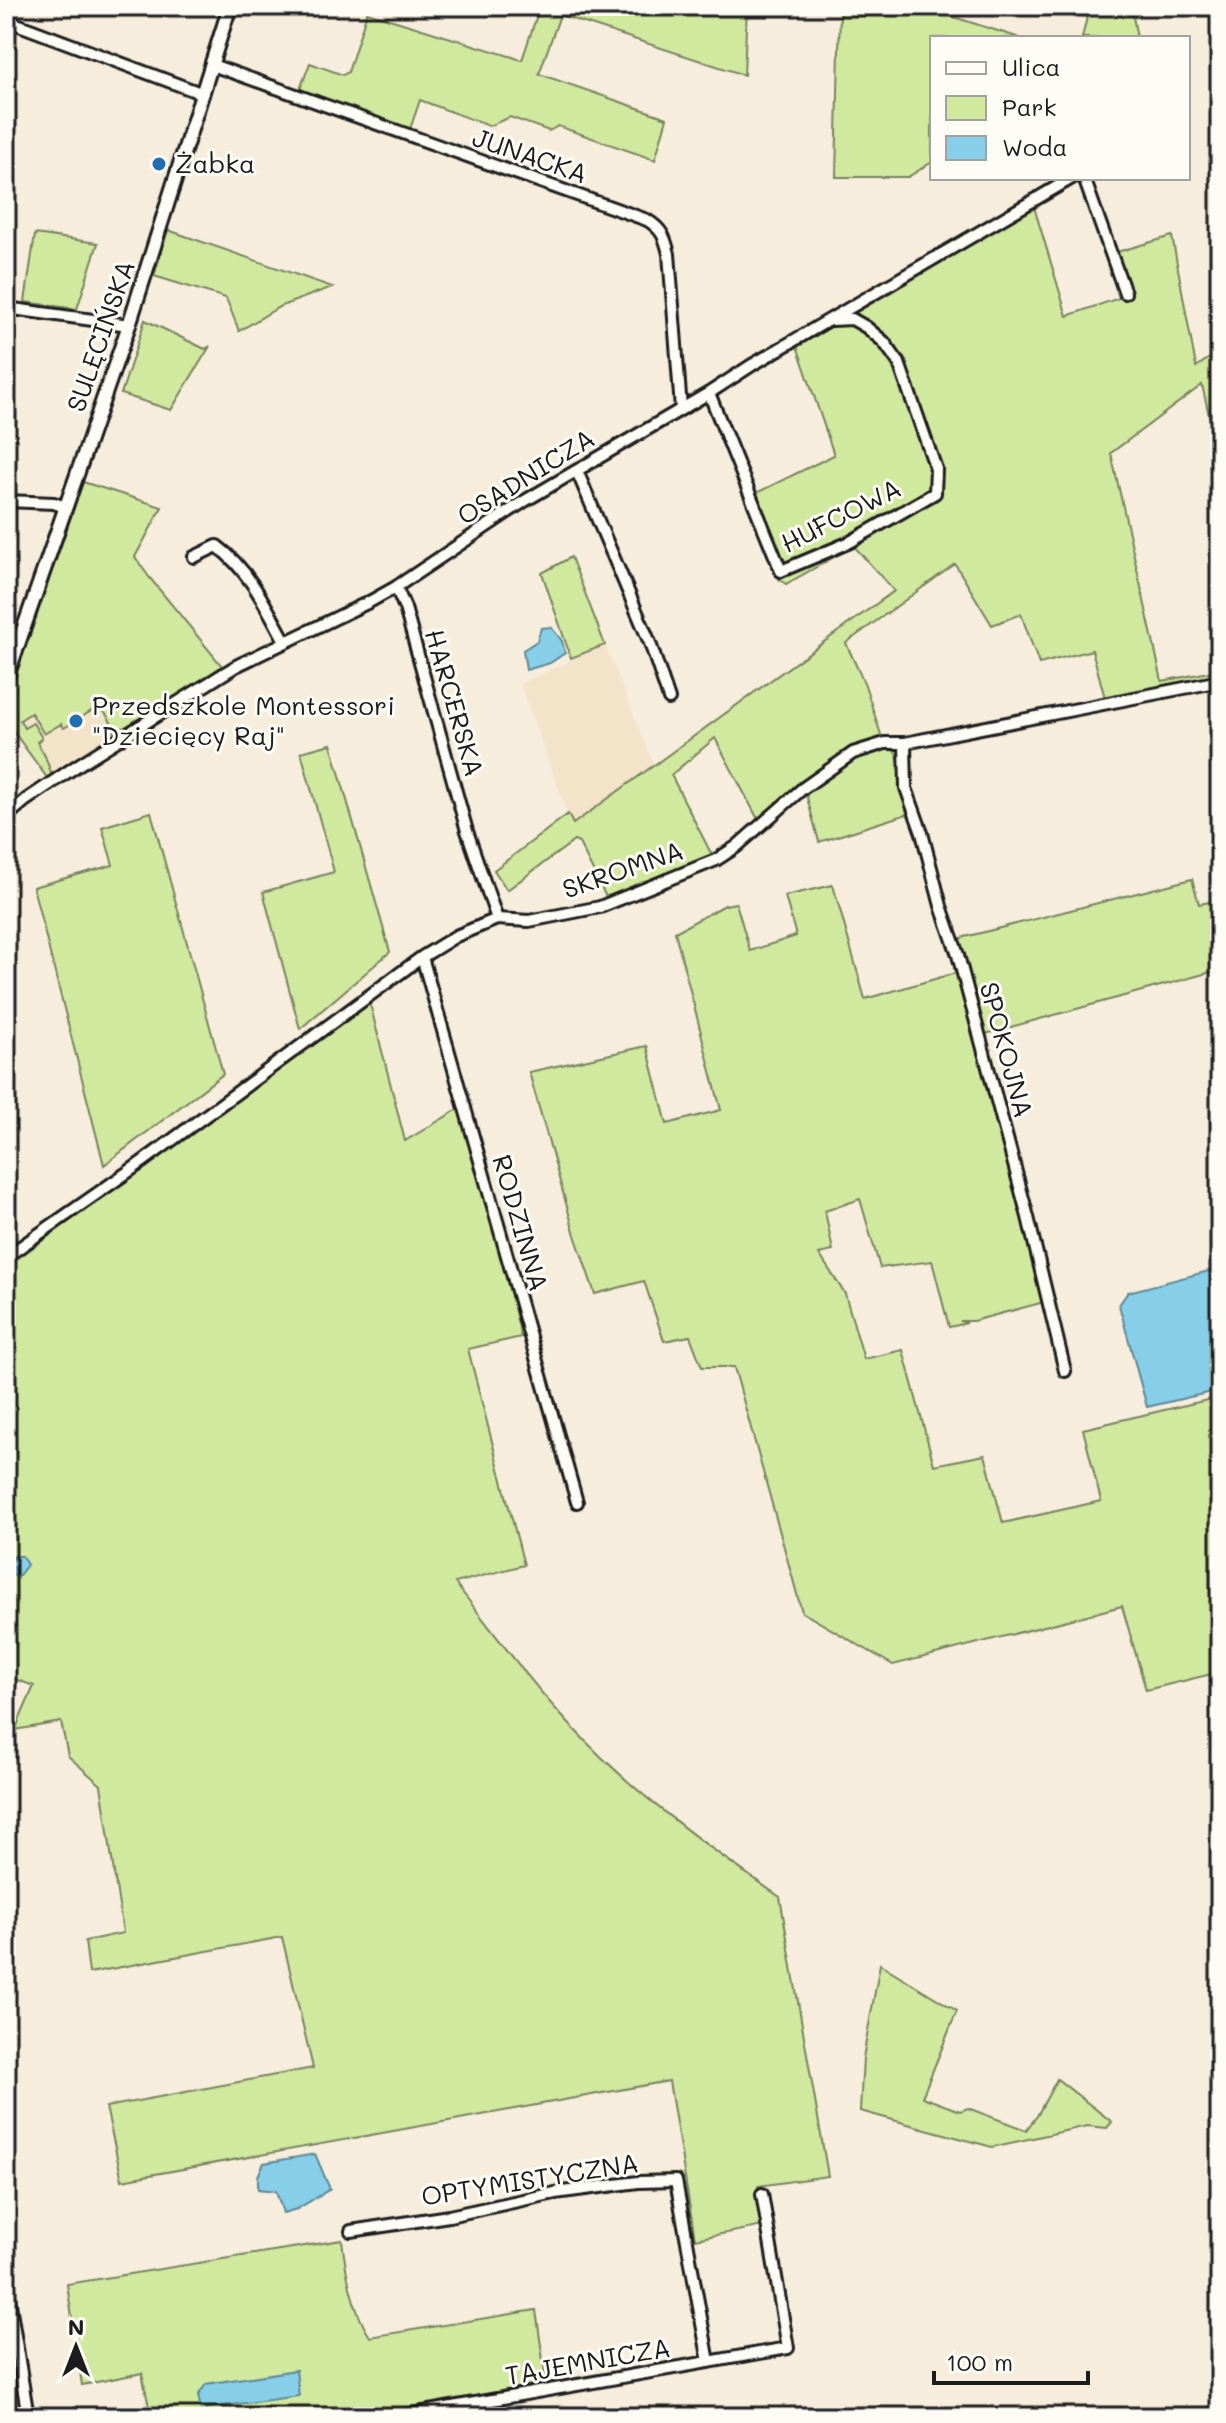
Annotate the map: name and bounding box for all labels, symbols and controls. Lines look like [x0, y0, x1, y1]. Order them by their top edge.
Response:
legend [930, 36, 1190, 180]
text: Ulica [1002, 51, 1060, 82]
text: Park [1002, 91, 1056, 122]
street label: JUNACKA [468, 120, 592, 191]
text: Woda [1002, 131, 1067, 162]
place label: Żabka [175, 146, 255, 180]
marker: Żabka [150, 155, 168, 173]
street label: SULĘCIŃSKA [58, 255, 142, 416]
street label: OSADNICZA [450, 420, 601, 532]
street label: HUFCOWA [775, 470, 906, 560]
street label: HARCERSKA [418, 625, 492, 780]
place label: Przedszkole Montessori "Dziecięcy Raj" [92, 688, 395, 752]
marker: Przedszkole Montessori "Dziecięcy Raj" [67, 712, 85, 730]
street label: SKROMNA [558, 833, 688, 906]
street label: SPOKOJNA [973, 978, 1041, 1121]
street label: RODZINNA [485, 1151, 557, 1295]
street label: OPTYMISTYCZNA [419, 2145, 641, 2213]
north arrow [36, 2307, 116, 2387]
text: N [68, 2312, 84, 2341]
street label: TAJEMNICZA [503, 2330, 673, 2392]
scale bar [934, 2335, 1088, 2385]
text: 100 m [946, 2346, 1013, 2377]

